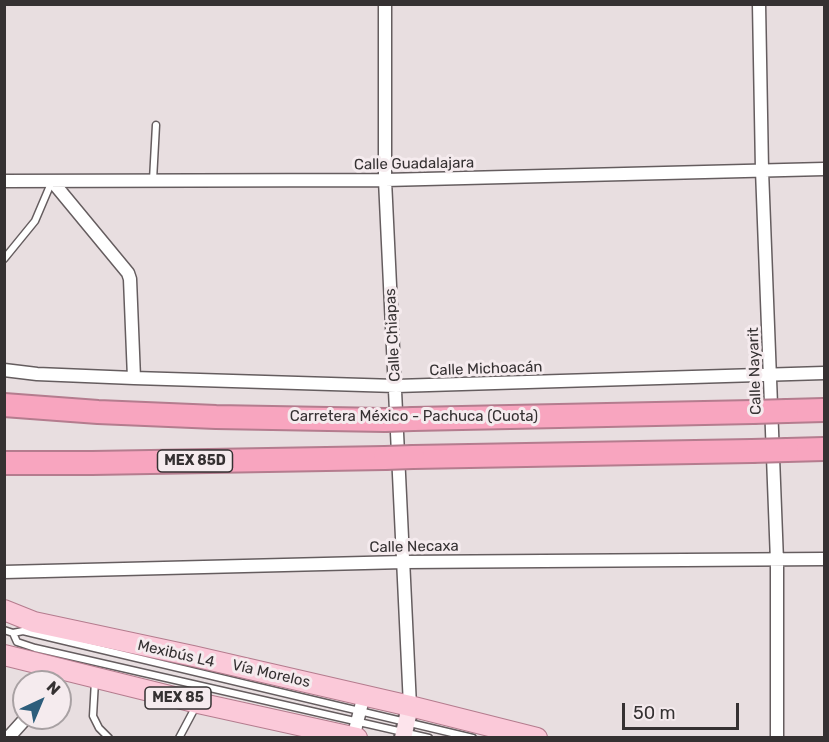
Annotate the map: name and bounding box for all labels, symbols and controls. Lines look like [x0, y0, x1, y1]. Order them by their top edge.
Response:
street label: Calle Guadalajara [354, 154, 474, 174]
street label: Calle Chiapas [382, 288, 404, 382]
street label: Calle Nayarit [744, 327, 766, 415]
street label: Calle Michoacán [429, 358, 543, 380]
street label: Carretera México - Pachuca (Cuota) [290, 408, 538, 426]
road number: MEX 85D [158, 450, 232, 472]
street label: Calle Necaxa [369, 537, 459, 557]
street label: Mexibús L4 [136, 636, 216, 672]
street label: Vía Morelos [230, 656, 312, 692]
north arrow [12, 670, 72, 730]
text: N [43, 677, 64, 699]
road number: MEX 85 [145, 687, 211, 709]
scale bar [625, 691, 742, 729]
text: 50 m [633, 702, 676, 724]

